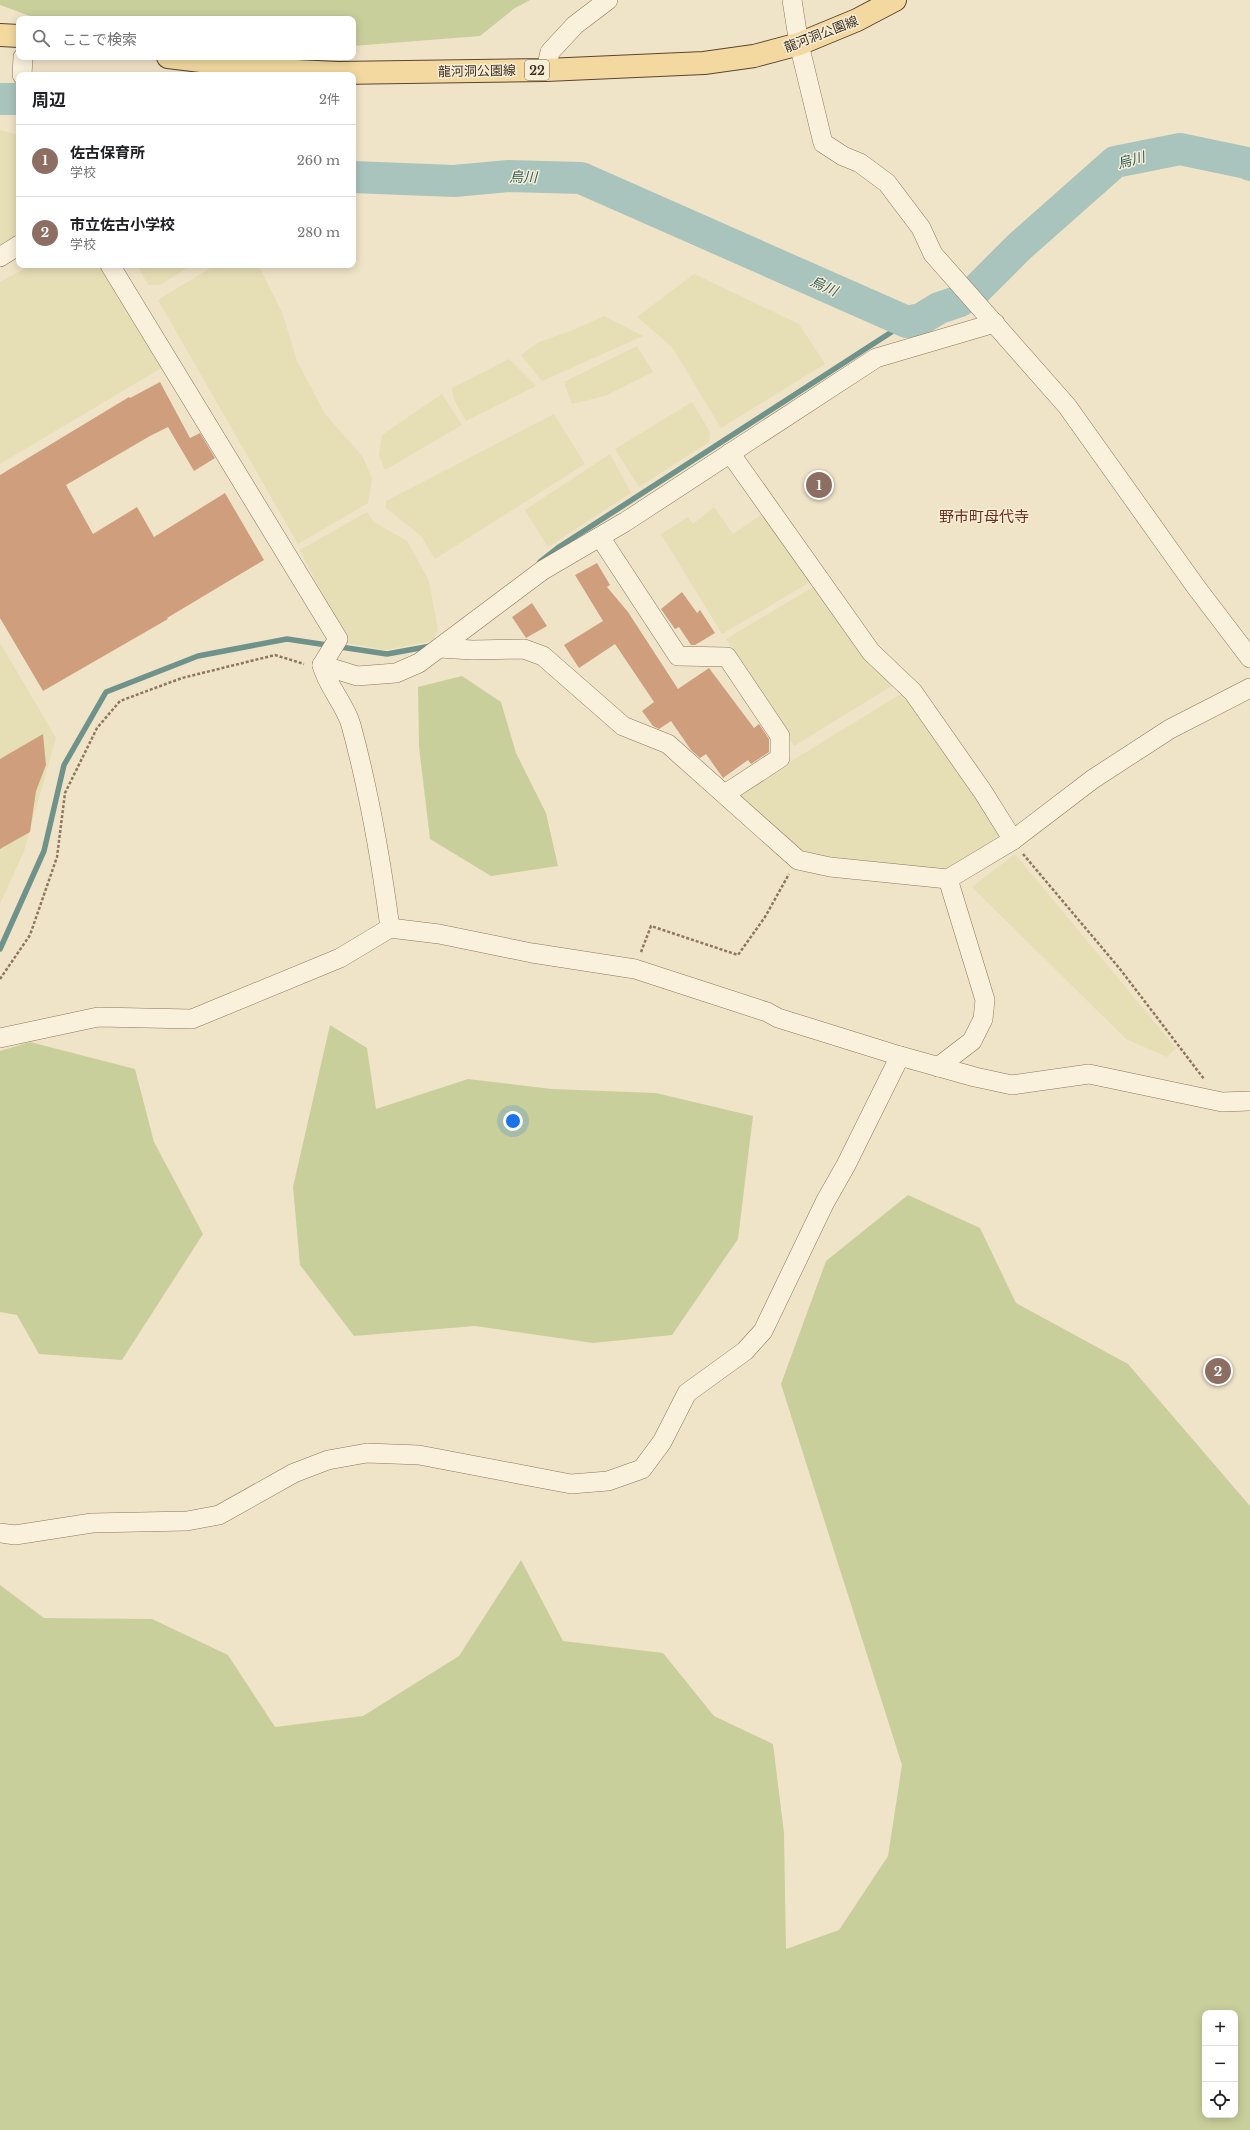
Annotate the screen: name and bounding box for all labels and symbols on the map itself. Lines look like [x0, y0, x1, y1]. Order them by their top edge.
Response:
street label: 龍河洞公園線 [782, 12, 860, 56]
road number: 22 [525, 60, 549, 80]
street label: 龍河洞公園線 [438, 62, 516, 80]
water label: 烏川 [1115, 147, 1149, 172]
water label: 烏川 [509, 168, 539, 186]
water label: 烏川 [808, 272, 842, 301]
pin: 1 [806, 470, 832, 500]
district label: 野市町母代寺 [939, 507, 1029, 526]
your location [503, 1111, 523, 1131]
pin: 2 [1205, 1356, 1231, 1386]

